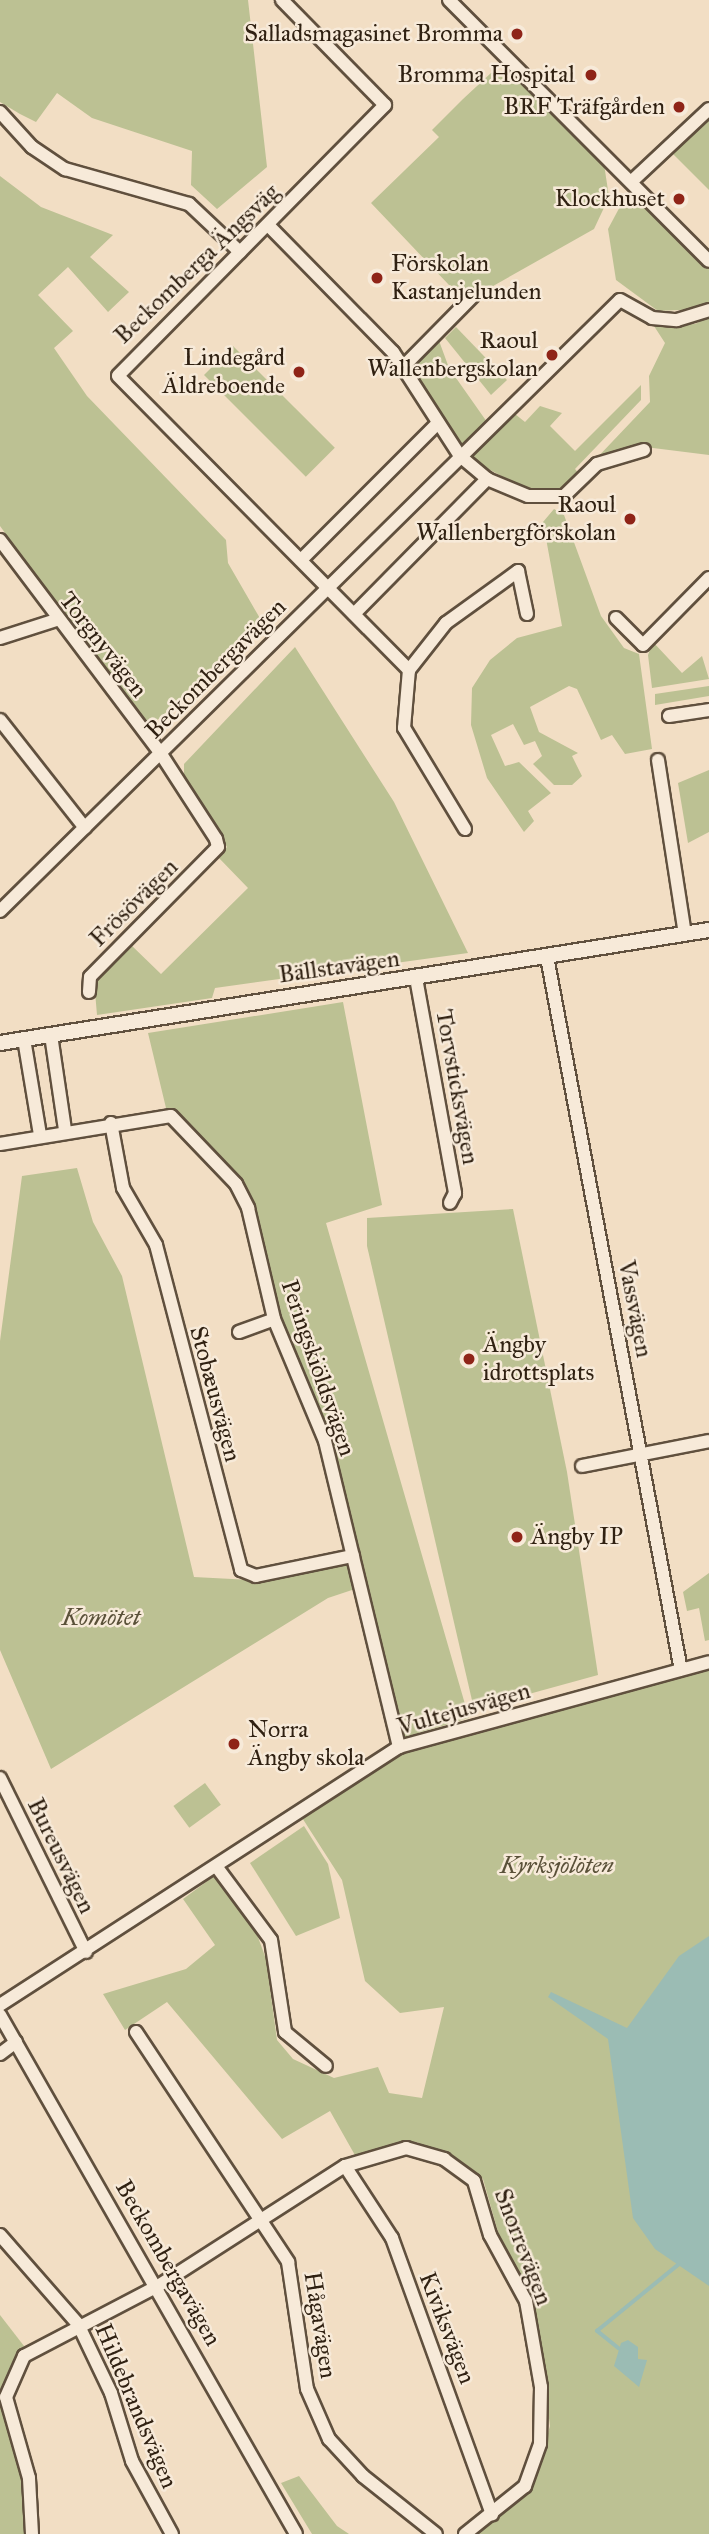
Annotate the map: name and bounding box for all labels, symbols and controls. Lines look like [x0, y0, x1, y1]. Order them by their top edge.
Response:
place label: Salladsmagasinet Bromma [244, 20, 503, 48]
marker: Salladsmagasinet Bromma [509, 26, 525, 42]
place label: Bromma Hospital [397, 61, 575, 89]
marker: Bromma Hospital [581, 65, 601, 85]
place label: BRF Träfgården [503, 93, 665, 121]
marker: BRF Träfgården [671, 99, 687, 115]
street label: Beckomberga Ängsväg [109, 178, 285, 350]
place label: Klockhuset [555, 185, 665, 213]
marker: Klockhuset [671, 191, 687, 207]
place label: Förskolan Kastanjelunden [391, 250, 542, 306]
marker: Förskolan Kastanjelunden [369, 270, 385, 286]
place label: Raoul Wallenbergskolan [367, 327, 538, 383]
place label: Lindegård Äldreboende [163, 344, 285, 400]
marker: Raoul Wallenbergskolan [544, 347, 560, 363]
marker: Lindegård Äldreboende [291, 364, 307, 380]
place label: Raoul Wallenbergförskolan [416, 491, 616, 547]
marker: Raoul Wallenbergförskolan [622, 511, 638, 527]
street label: Torgnyvägen [53, 586, 153, 704]
street label: Beckombergavägen [140, 593, 292, 745]
street label: Frösövägen [84, 853, 184, 953]
street label: Bällstavägen [277, 944, 401, 990]
street label: Torvsticksvägen [429, 1007, 485, 1167]
street label: Vassvägen [611, 1258, 659, 1360]
street label: Peringskiöldsvägen [274, 1276, 362, 1460]
street label: Stobæusvägen [183, 1323, 247, 1465]
place label: Ängby idrottsplats [483, 1331, 594, 1387]
marker: Ängby idrottsplats [461, 1351, 477, 1367]
place label: Ängby IP [531, 1523, 623, 1551]
marker: Ängby IP [509, 1529, 525, 1545]
park label: Komötet [62, 1604, 140, 1632]
street label: Vultejusvägen [394, 1676, 534, 1742]
place label: Norra Ängby skola [248, 1716, 364, 1772]
marker: Norra Ängby skola [226, 1736, 242, 1752]
street label: Bureusvägen [21, 1794, 101, 1918]
park label: Kyrksjölöten [500, 1852, 614, 1880]
street label: Beckombergavägen [109, 2175, 227, 2351]
street label: Snorrevägen [488, 2185, 558, 2309]
street label: Kiviksvägen [413, 2268, 481, 2388]
street label: Hågavägen [297, 2270, 343, 2380]
street label: Hildebrandsvägen [88, 2319, 184, 2493]

